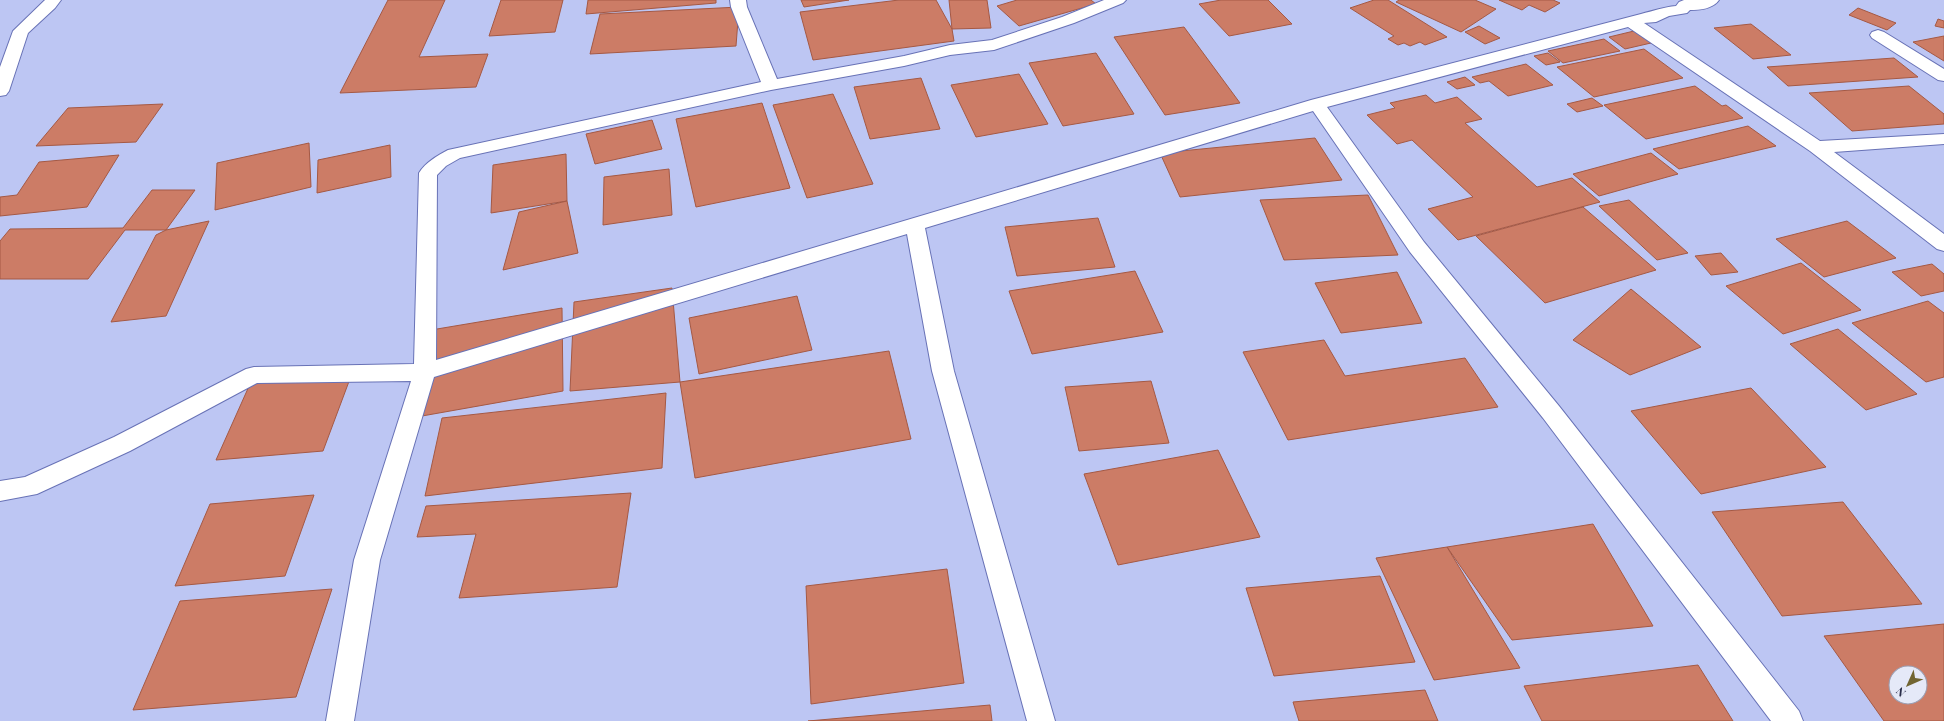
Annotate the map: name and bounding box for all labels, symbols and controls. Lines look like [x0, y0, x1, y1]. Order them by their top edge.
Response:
north arrow [1888, 665, 1928, 705]
text: N [1892, 684, 1909, 701]

